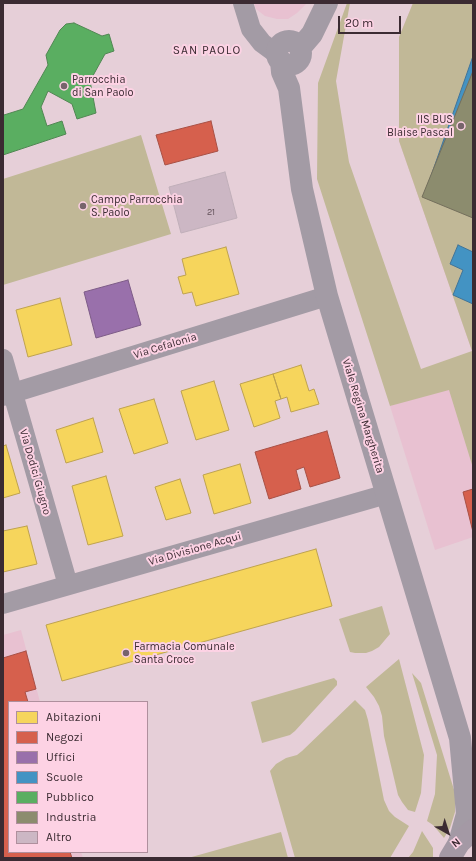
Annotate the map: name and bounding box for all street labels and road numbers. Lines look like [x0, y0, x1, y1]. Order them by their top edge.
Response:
street label: Via Cefalonia [132, 330, 198, 362]
street label: Viale Regina Margherita [339, 357, 387, 475]
street label: Via Dodici Giugno [16, 428, 54, 516]
street label: Via Divisione Acqui [147, 529, 243, 569]

